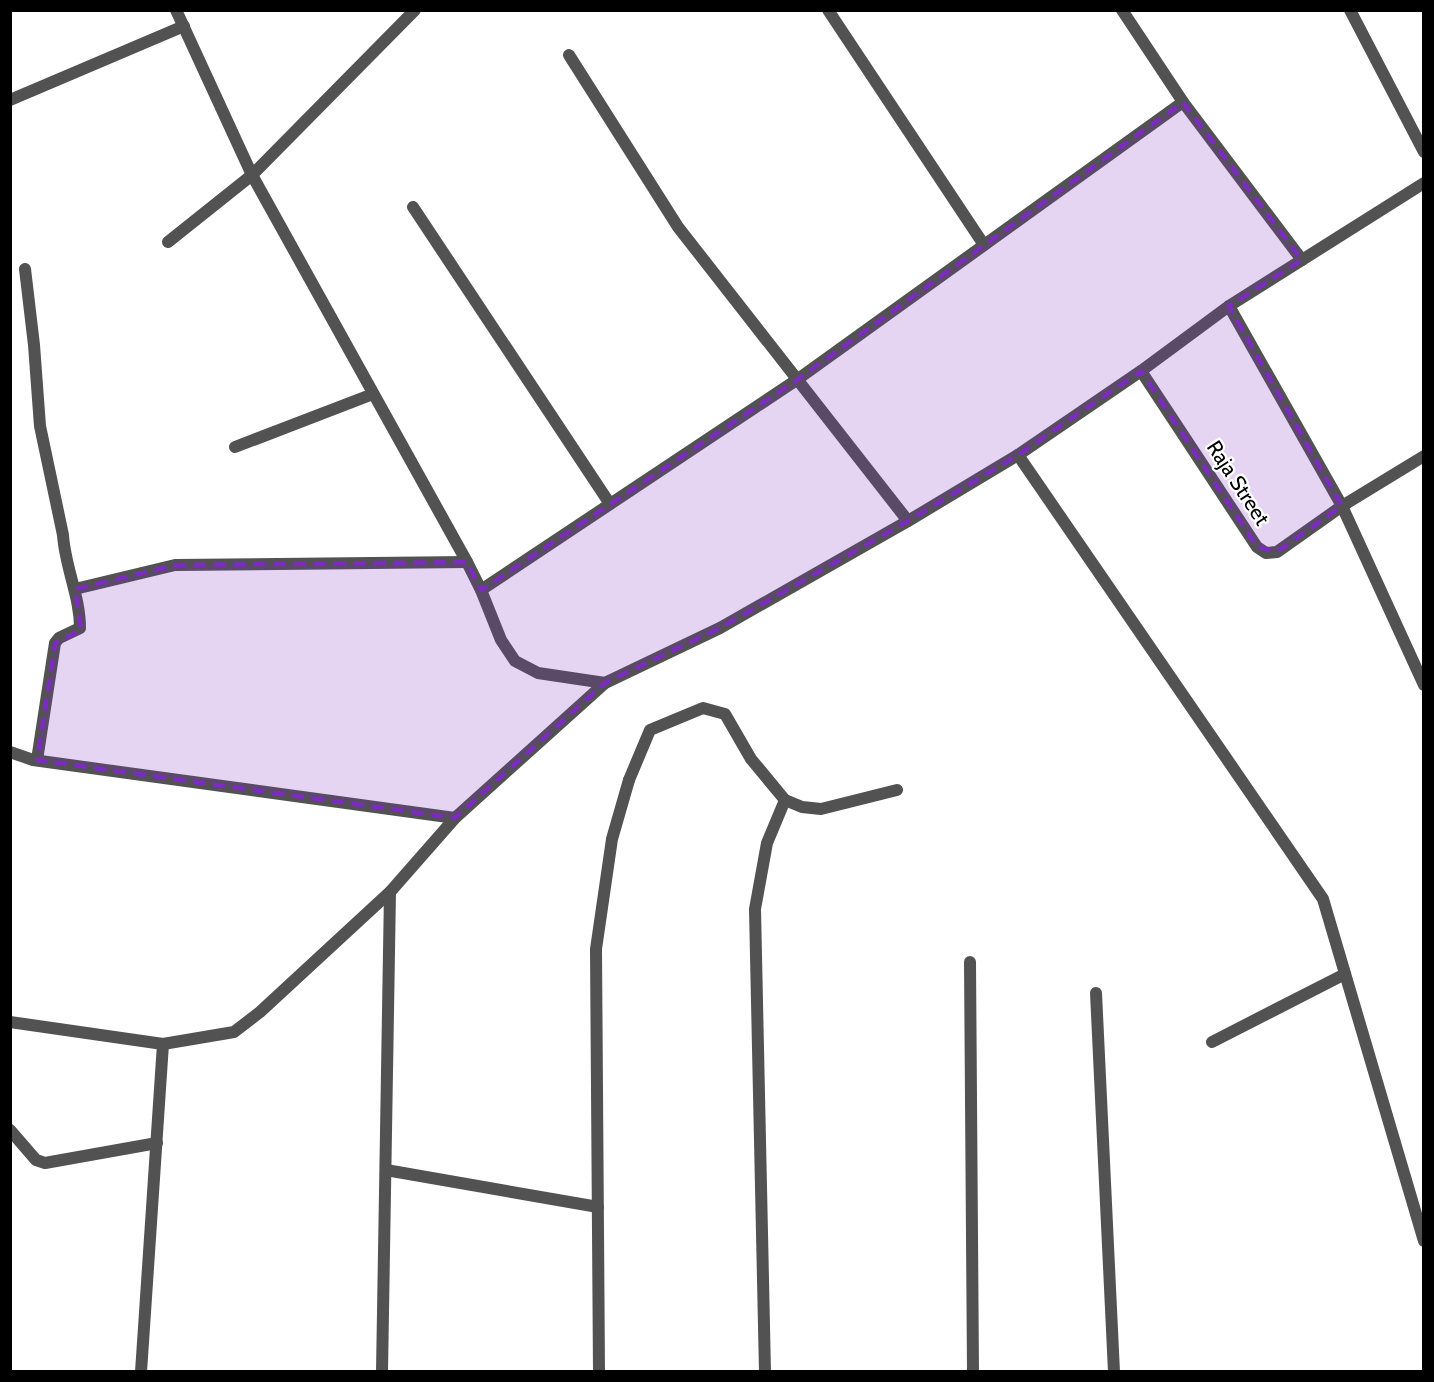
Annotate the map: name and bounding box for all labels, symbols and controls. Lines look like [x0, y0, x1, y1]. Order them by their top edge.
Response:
street label: Raja Street [1201, 436, 1275, 530]

